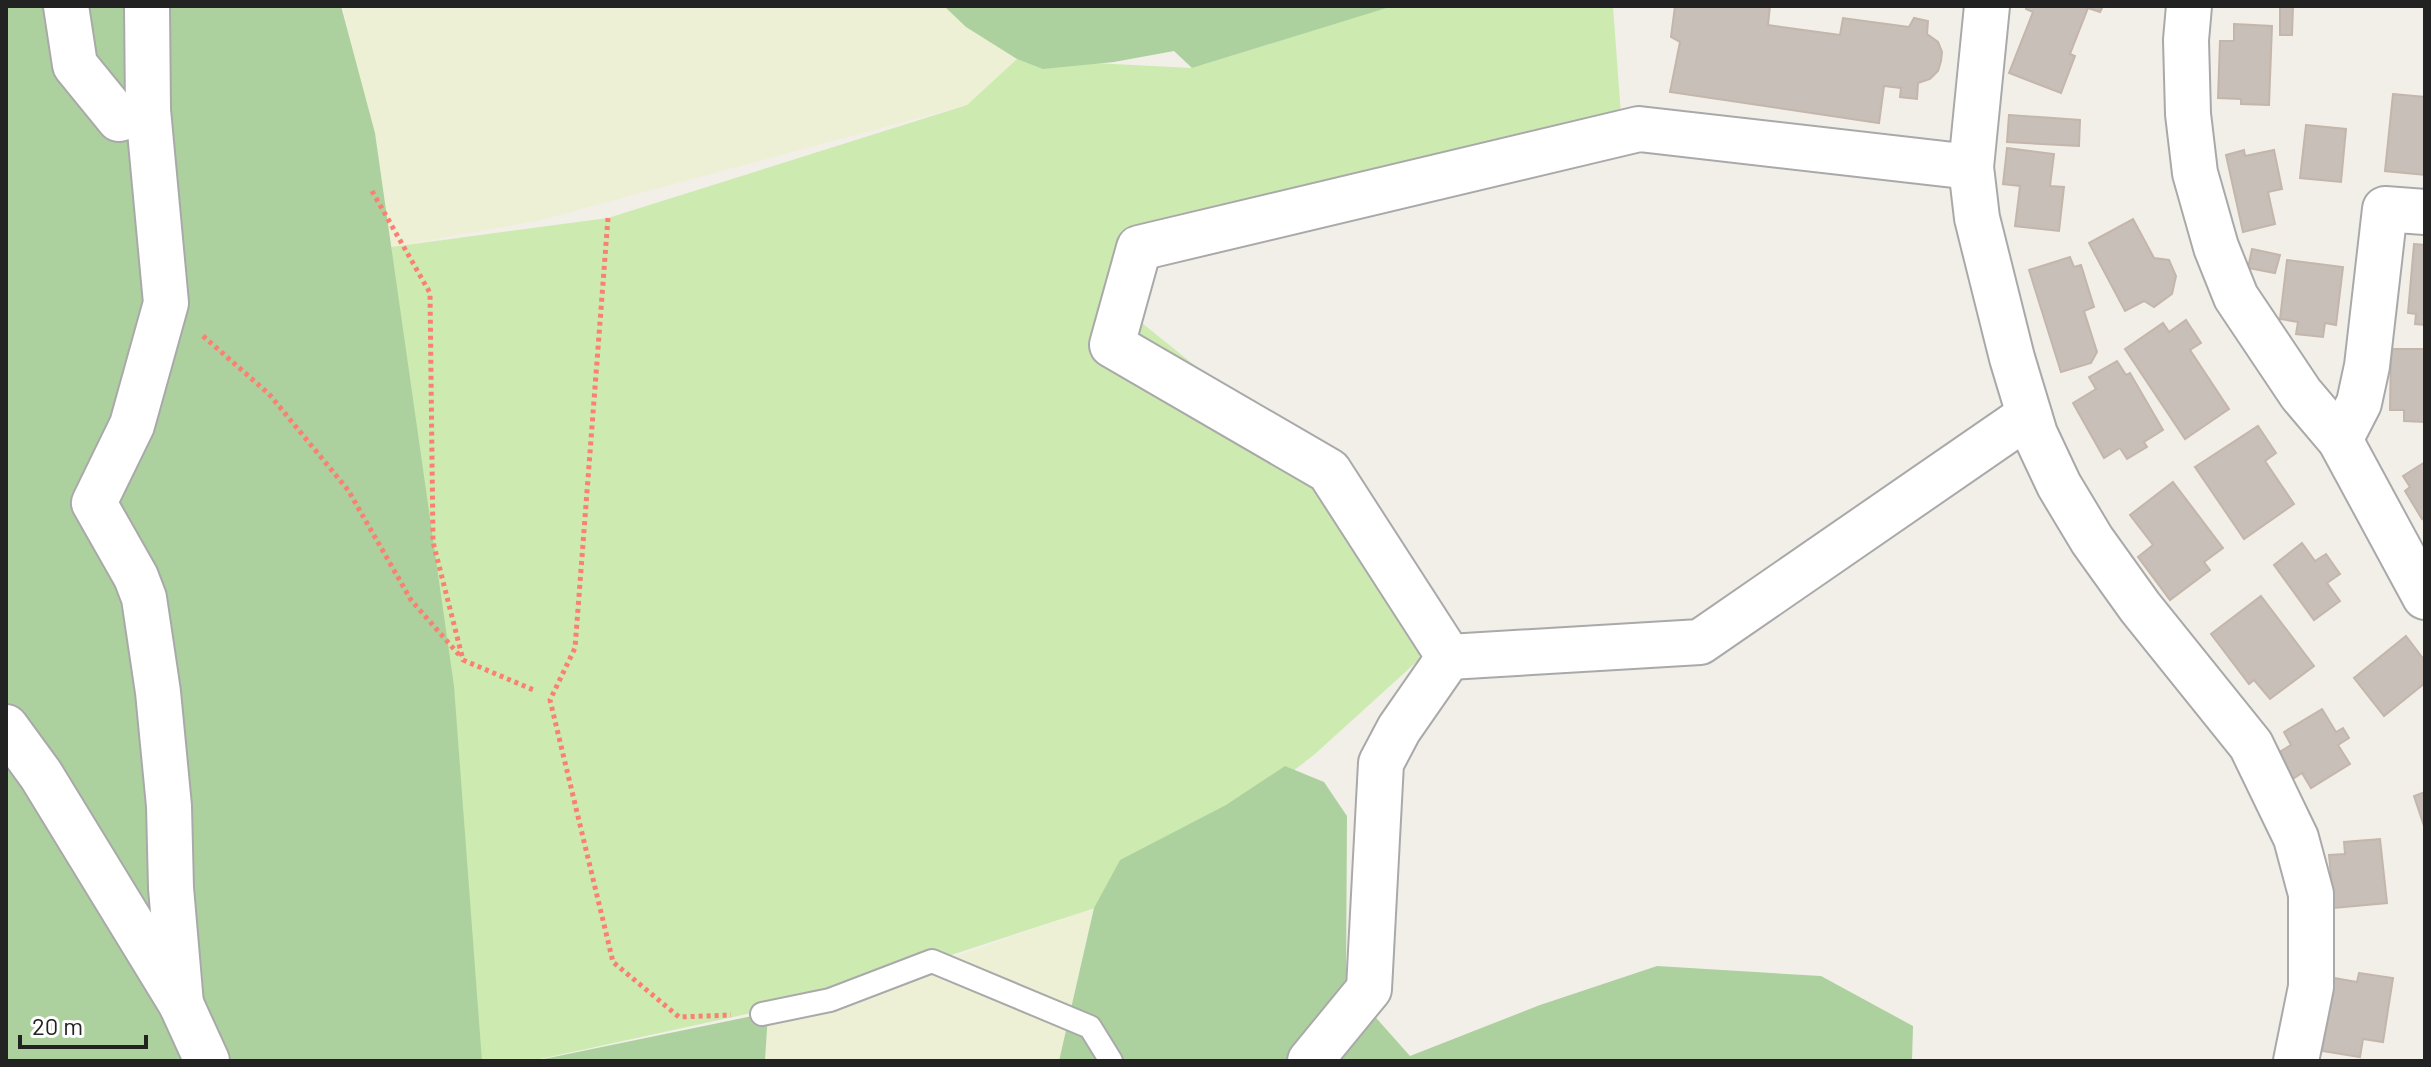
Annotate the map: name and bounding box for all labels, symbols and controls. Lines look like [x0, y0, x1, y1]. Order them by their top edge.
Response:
scale bar [20, 999, 146, 1049]
text: 20 m [32, 1011, 83, 1040]

